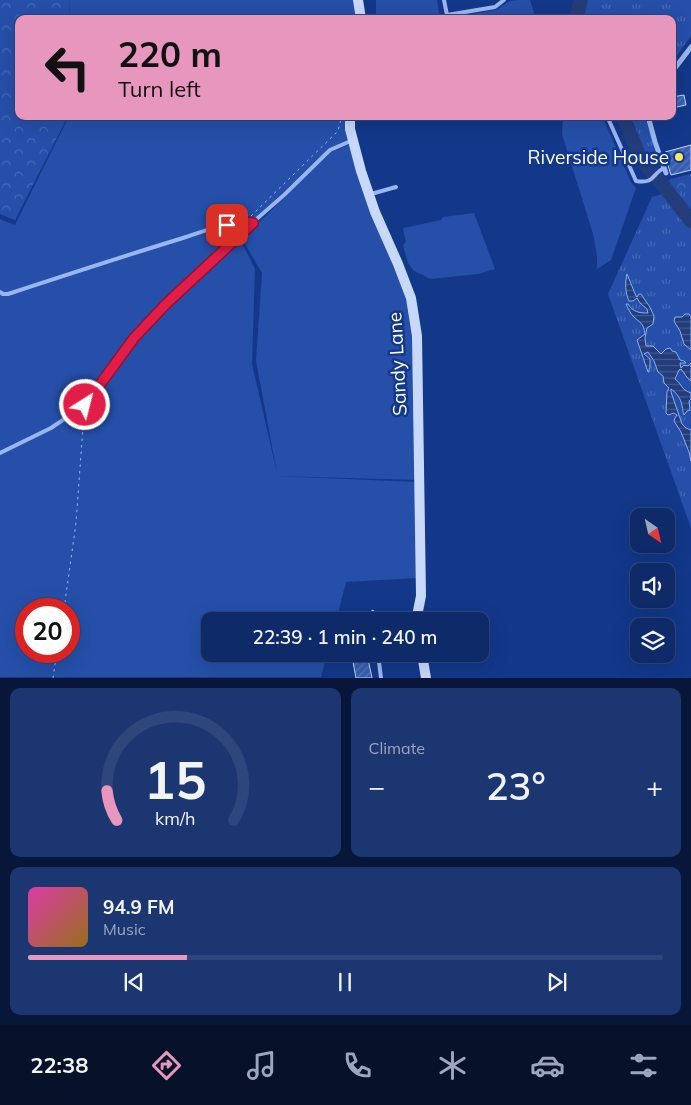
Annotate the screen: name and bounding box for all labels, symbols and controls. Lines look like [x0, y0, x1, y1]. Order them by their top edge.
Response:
text: 220 m [118, 32, 222, 76]
icon: left [35, 35, 100, 100]
text: Turn left [118, 75, 201, 103]
place label: Riverside House [527, 145, 669, 169]
marker: Riverside House [673, 151, 685, 163]
pin [206, 204, 248, 246]
icon: arrive [213, 211, 241, 239]
street label: Sandy Lane [382, 311, 412, 417]
position arrow [58, 378, 110, 430]
north arrow [630, 508, 675, 552]
map controls [630, 508, 675, 663]
button: sound [630, 563, 675, 608]
speed limit sign: 20 [15, 598, 80, 663]
button: layers [630, 618, 675, 663]
text: 22:39 · 1 min · 240 m [252, 625, 438, 649]
text: Climate [369, 738, 425, 758]
text: 15 [144, 747, 206, 812]
text: 23° [486, 762, 546, 810]
text: − [369, 769, 385, 804]
text: + [646, 769, 663, 804]
text: km/h [155, 807, 195, 829]
text: 94.9 FM [103, 895, 175, 919]
text: Music [103, 919, 146, 939]
icon: previous [120, 968, 148, 996]
icon: pause [331, 968, 359, 996]
icon: next [543, 968, 571, 996]
icon: directions [149, 1048, 184, 1083]
icon: music [244, 1048, 279, 1083]
icon: phone [340, 1048, 375, 1083]
icon: climate [435, 1048, 470, 1083]
icon: car [530, 1048, 565, 1083]
icon: filters [626, 1048, 661, 1083]
text: 22:38 [30, 1051, 88, 1079]

